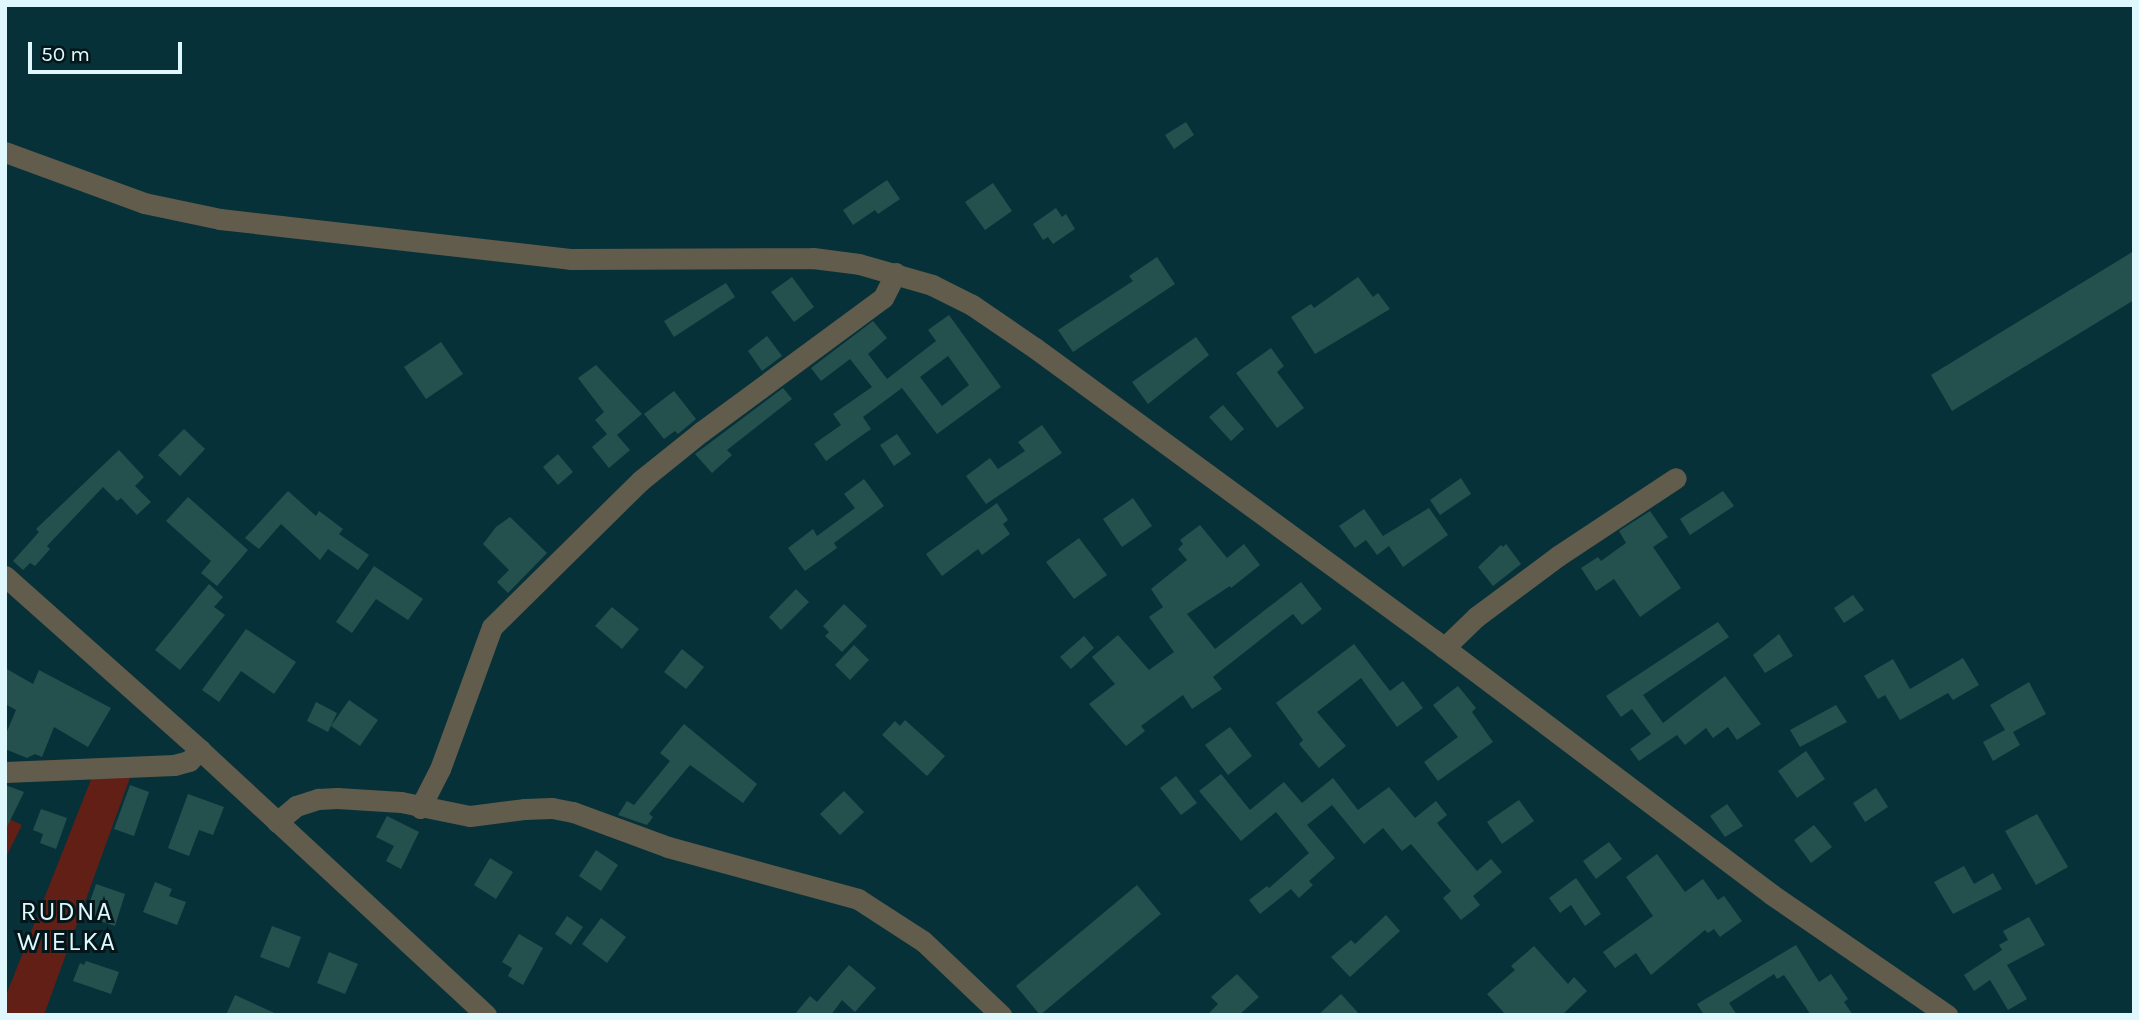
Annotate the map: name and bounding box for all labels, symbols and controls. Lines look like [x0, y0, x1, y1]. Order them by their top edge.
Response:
scale bar [32, 28, 186, 72]
text: 50 m [41, 42, 90, 66]
district label: RUDNA WIELKA [18, 896, 116, 958]

